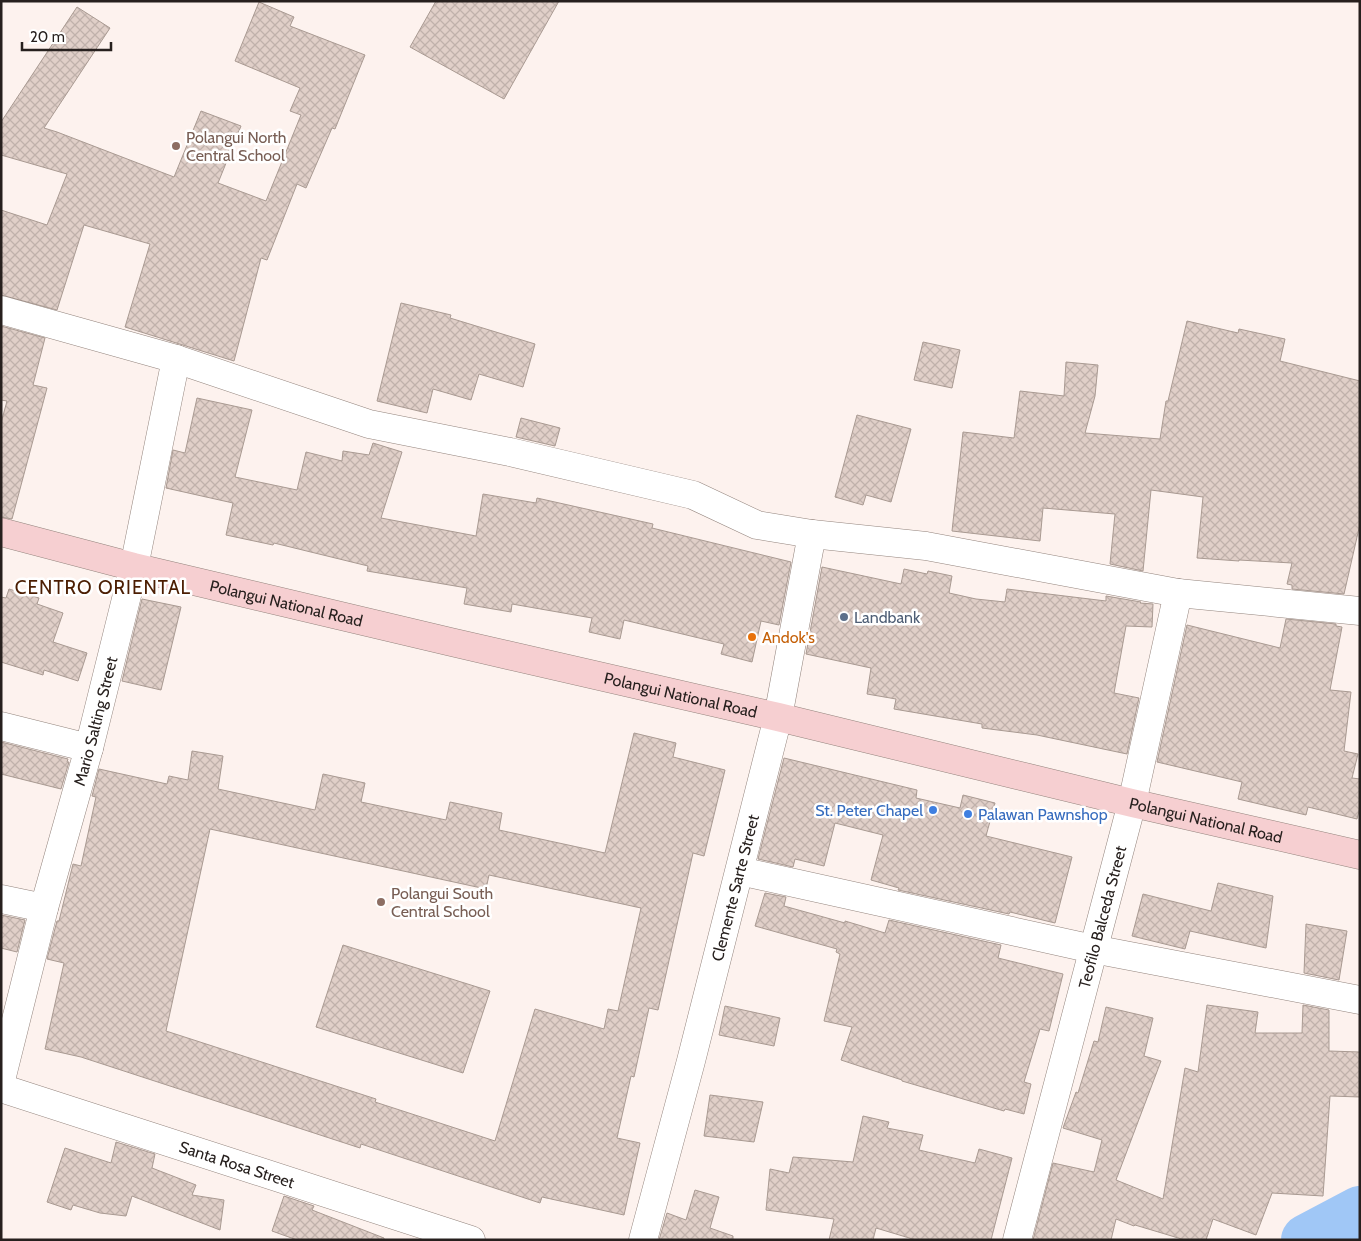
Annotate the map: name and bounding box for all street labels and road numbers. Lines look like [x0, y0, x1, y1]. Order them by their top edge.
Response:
street label: Polangui National Road [208, 576, 365, 630]
street label: Mario Salting Street [69, 654, 121, 788]
street label: Polangui National Road [602, 668, 759, 721]
street label: Polangui National Road [1128, 793, 1284, 847]
street label: Clemente Sarte Street [707, 812, 763, 963]
street label: Teofilo Balceda Street [1074, 843, 1130, 990]
street label: Santa Rosa Street [177, 1137, 297, 1192]

